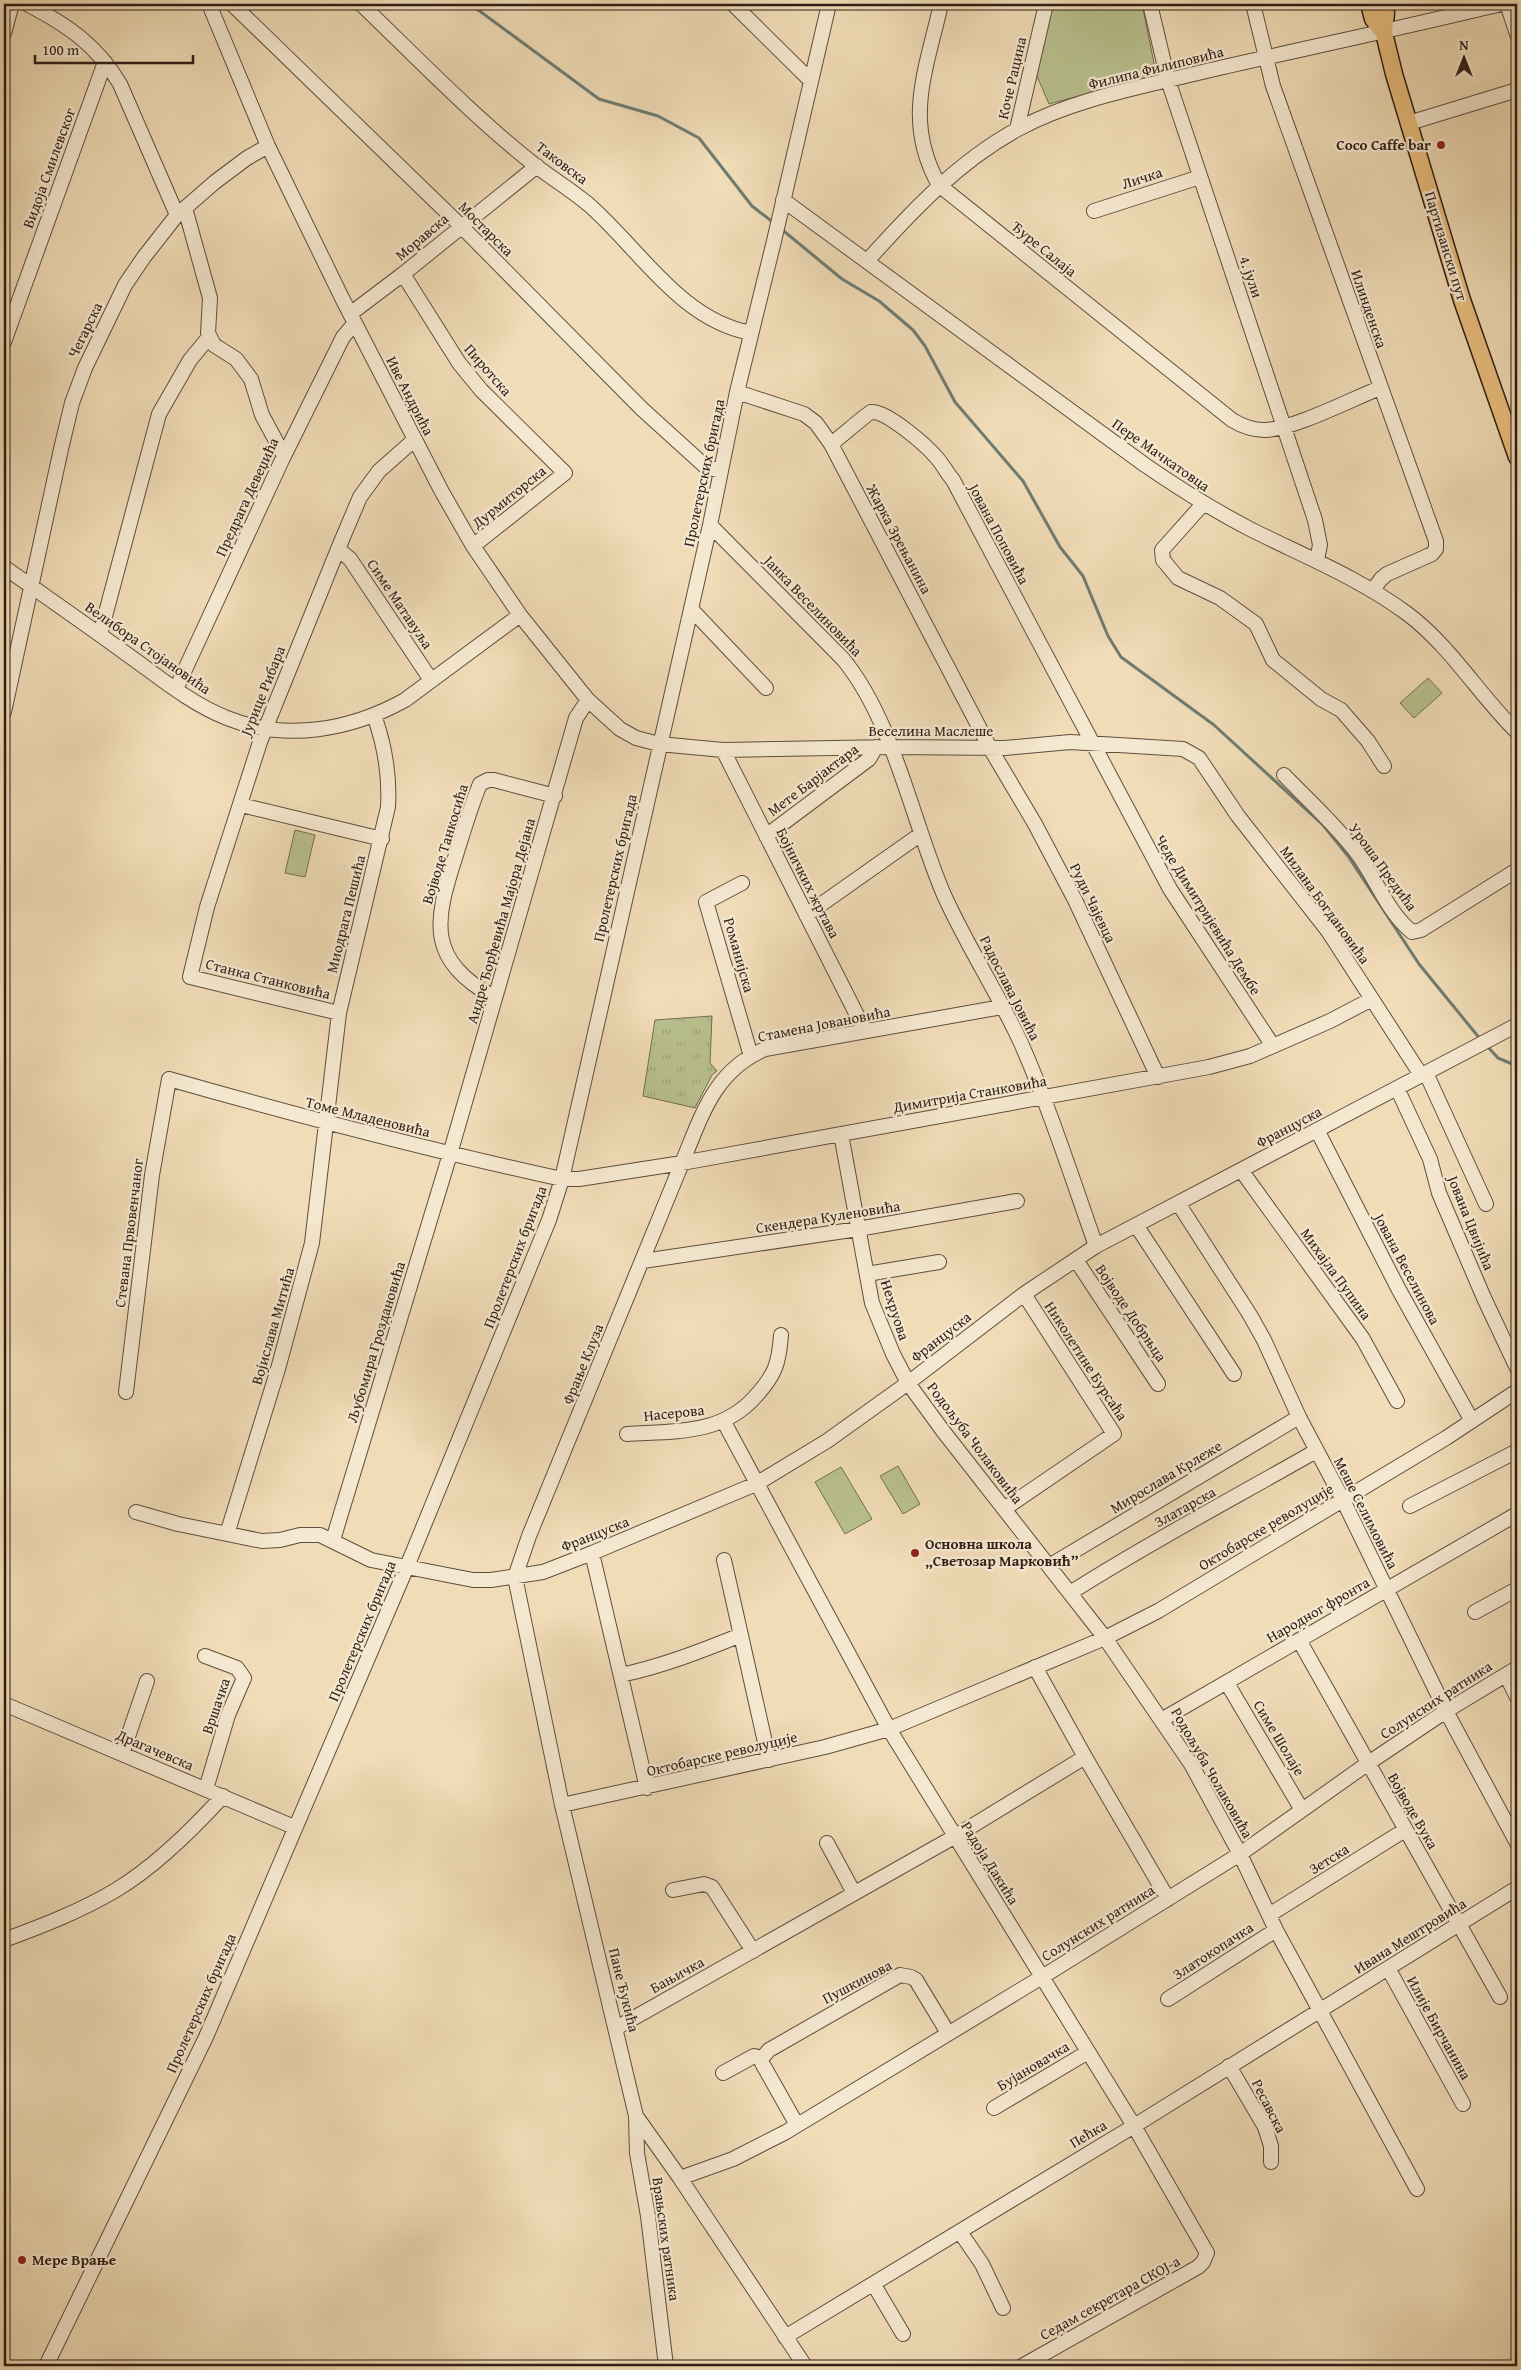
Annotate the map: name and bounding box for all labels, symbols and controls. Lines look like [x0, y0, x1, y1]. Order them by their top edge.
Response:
scale bar [35, 32, 192, 64]
north arrow [1438, 32, 1488, 82]
street label: Коче Рацина [992, 34, 1031, 121]
text: N [1459, 35, 1469, 55]
text: 100 m [42, 39, 80, 60]
street label: Филипа Филиповића [1086, 40, 1226, 94]
street label: Видоја Смилевског [17, 104, 80, 231]
place label: Coco Caffe bar [1336, 134, 1431, 155]
street label: Таковска [532, 136, 593, 190]
marker: Coco Caffe bar [1435, 139, 1447, 151]
street label: Личка [1119, 161, 1166, 194]
street label: Партизански пут [1420, 189, 1473, 304]
street label: Мостарска [454, 196, 519, 261]
street label: Моравска [391, 208, 453, 265]
street label: Ђуре Салаја [1007, 216, 1082, 282]
street label: 4. јули [1235, 253, 1268, 301]
street label: Илинденска [1346, 267, 1393, 352]
street label: Чегарска [62, 298, 107, 361]
street label: Пиротска [460, 339, 518, 401]
street label: Иве Андрића [382, 353, 440, 440]
street label: Пролетерских бригада [678, 396, 730, 549]
street label: Пере Мачкатовца [1108, 413, 1215, 497]
street label: Предрага Девеџића [210, 433, 284, 560]
street label: Дурмиторска [466, 460, 551, 534]
street label: Јована Поповића [963, 478, 1035, 589]
street label: Жарка Зрењанина [861, 479, 938, 598]
street label: Јанка Веселиновића [758, 549, 868, 662]
street label: Симе Матавуља [362, 554, 439, 654]
street label: Велибора Стојановића [81, 596, 216, 699]
street label: Јурице Рибара [234, 642, 290, 741]
street label: Веселина Маслеше [869, 720, 993, 741]
street label: Мете Барјактара [763, 738, 863, 821]
street label: Војводе Танкосића [416, 780, 473, 906]
street label: Пролетерских бригада [587, 791, 642, 944]
street label: Андре Ђорђевића Мајора Дејана [461, 815, 540, 1026]
street label: Уроша Предића [1344, 818, 1423, 916]
street label: Бојничких жртава [772, 824, 846, 942]
street label: Чеде Димитријевића Дембе [1150, 831, 1266, 999]
street label: Милана Богдановића [1275, 841, 1376, 969]
street label: Миодрага Пешића [321, 852, 371, 975]
street label: Руди Чајевца [1065, 859, 1122, 947]
street label: Романијска [719, 915, 760, 996]
street label: Радослава Јовића [975, 932, 1046, 1045]
street label: Станка Станковића [203, 953, 334, 1004]
street label: Стамена Јовановића [756, 1000, 893, 1047]
street label: Димитрија Станковића [891, 1070, 1049, 1118]
street label: Томе Младеновића [304, 1091, 433, 1142]
street label: Француска [1252, 1100, 1326, 1153]
street label: Стевана Првовенчаног [109, 1157, 148, 1309]
street label: Јована Цвијића [1442, 1170, 1500, 1274]
street label: Пролетерских бригада [478, 1182, 552, 1331]
street label: Скендера Куленовића [754, 1195, 902, 1238]
street label: Јована Веселинова [1368, 1208, 1446, 1329]
street label: Михајла Пупина [1296, 1224, 1377, 1325]
street label: Љубомира Гроздановића [341, 1258, 410, 1425]
street label: Војводе Добрњца [1091, 1260, 1172, 1366]
street label: Војислава Митића [246, 1264, 300, 1387]
street label: Нехруова [876, 1277, 915, 1344]
street label: Николетине Бурсаћа [1040, 1297, 1133, 1425]
street label: Француска [906, 1306, 976, 1367]
street label: Фрање Клуза [557, 1320, 609, 1407]
street label: Родољуба Чолаковића [923, 1377, 1029, 1509]
street label: Насерова [643, 1399, 706, 1426]
street label: Мирослава Крлеже [1106, 1435, 1226, 1518]
street label: Меше Селимовића [1329, 1453, 1404, 1573]
street label: Октобарске револуције [1194, 1478, 1337, 1575]
street label: Златарска [1150, 1481, 1220, 1532]
street label: Француска [558, 1510, 633, 1557]
place label: Основна школа „Светозар Марковић” [925, 1533, 1079, 1571]
marker: Основна школа „Светозар Марковић” [909, 1547, 921, 1559]
street label: Пролетерских бригада [322, 1556, 401, 1704]
street label: Народног фронта [1262, 1571, 1374, 1648]
street label: Солунских ратника [1376, 1655, 1497, 1744]
street label: Вршачка [196, 1674, 235, 1737]
street label: Симе Шолаје [1249, 1696, 1310, 1779]
street label: Родољуба Чолаковића [1166, 1703, 1259, 1843]
street label: Драгачевска [112, 1723, 198, 1776]
street label: Октобарске револуције [644, 1726, 799, 1781]
street label: Војводе Вука [1383, 1769, 1444, 1853]
street label: Радоја Дакића [956, 1817, 1025, 1909]
street label: Зетска [1305, 1838, 1354, 1879]
street label: Солунских ратника [1037, 1879, 1159, 1966]
street label: Ивана Мештровића [1350, 1892, 1471, 1979]
street label: Златокопачка [1168, 1916, 1258, 1984]
street label: Пролетерских бригада [160, 1929, 241, 2076]
street label: Пане Ђукића [604, 1946, 645, 2035]
street label: Бањичка [646, 1951, 708, 1998]
street label: Пушкинова [818, 1954, 896, 2009]
street label: Илије Бирчанина [1402, 1972, 1477, 2084]
street label: Бујановачка [993, 2035, 1074, 2095]
street label: Ресавска [1247, 2075, 1292, 2137]
street label: Пећка [1065, 2114, 1111, 2153]
street label: Врањских ратника [647, 2176, 686, 2303]
place label: Мере Врање [32, 2249, 116, 2270]
street label: Седам секретара СКОЈ-а [1036, 2250, 1185, 2345]
marker: Мере Врање [16, 2254, 28, 2266]

